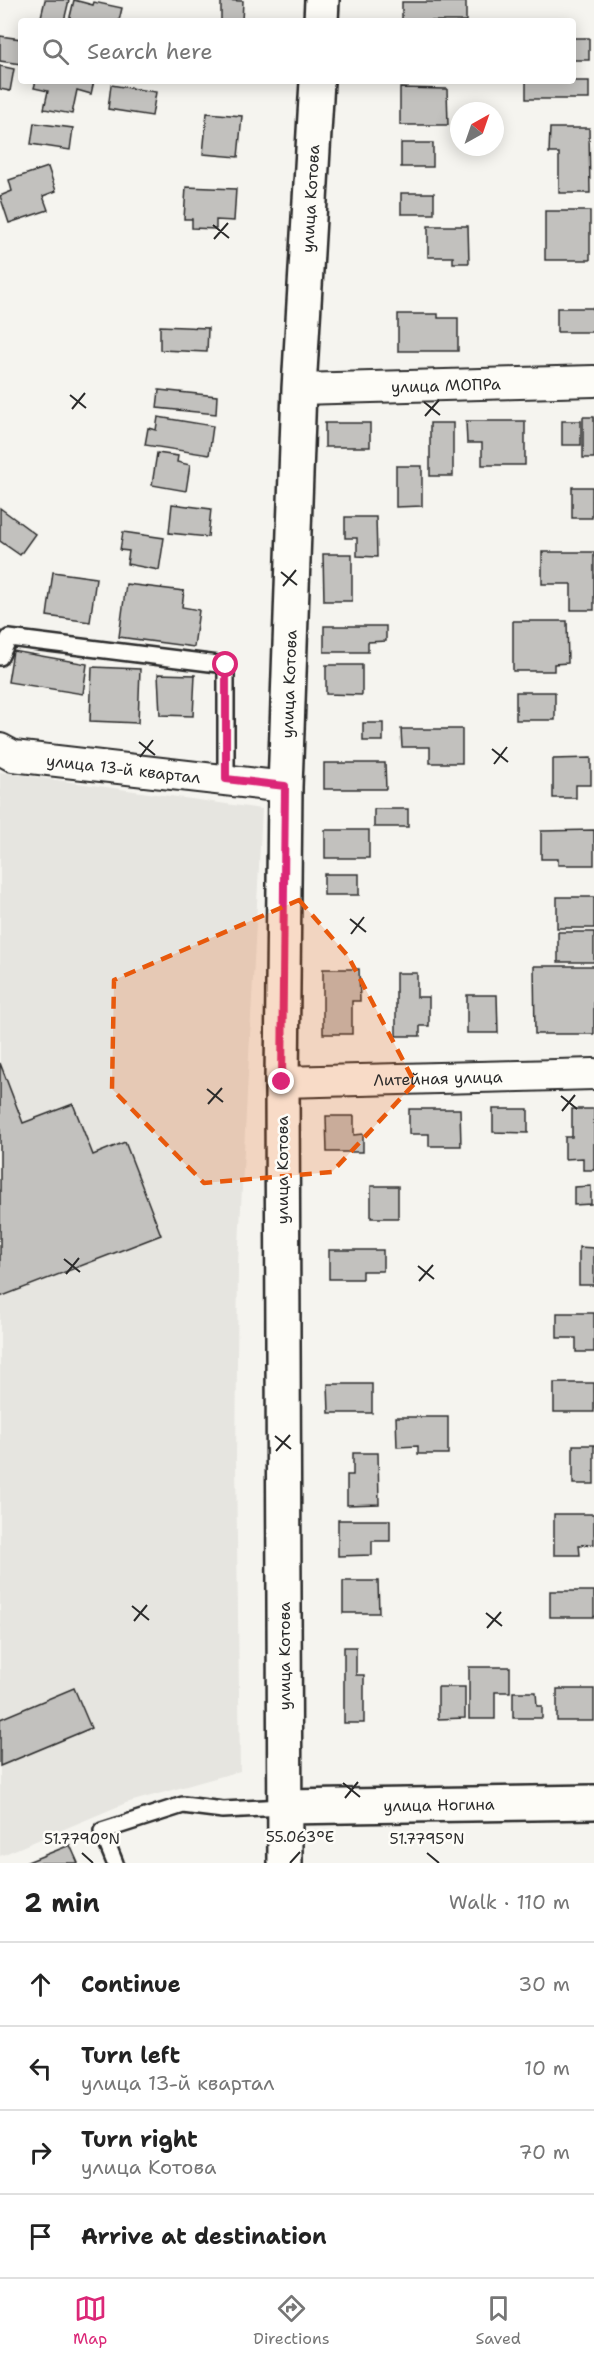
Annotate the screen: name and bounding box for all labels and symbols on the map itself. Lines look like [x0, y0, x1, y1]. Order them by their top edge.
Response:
north arrow [450, 102, 504, 156]
street label: улица Котова [296, 144, 324, 253]
street label: улица МОПРа [391, 373, 501, 397]
street label: улица Котова [276, 629, 301, 739]
route start [212, 651, 238, 677]
street label: улица 13-й квартал [45, 749, 202, 788]
street label: Литейная улица [373, 1066, 503, 1090]
route end [268, 1068, 294, 1094]
street label: улица Котова [272, 1116, 293, 1224]
street label: улица Котова [274, 1602, 295, 1710]
street label: улица Ногина [383, 1793, 495, 1816]
text: 55.063°E [266, 1827, 334, 1847]
text: 51.7790°N [44, 1829, 120, 1849]
text: 51.7795°N [390, 1829, 464, 1849]

